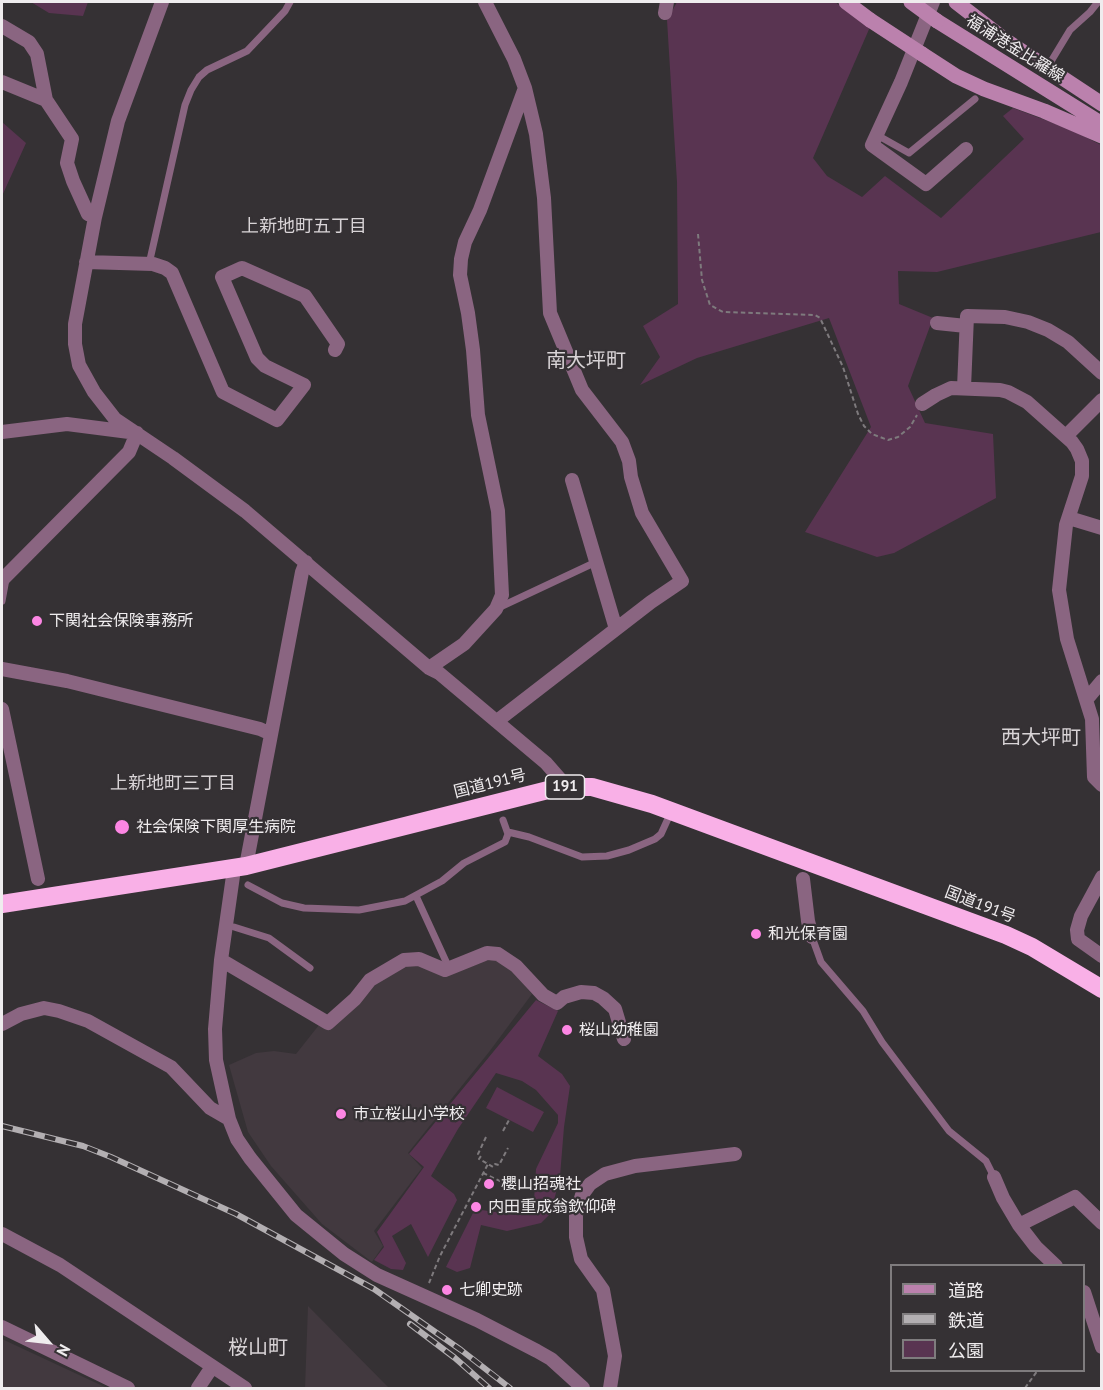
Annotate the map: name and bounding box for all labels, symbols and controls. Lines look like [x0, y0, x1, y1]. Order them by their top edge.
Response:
street label: 福浦港金比羅線 [962, 11, 1068, 87]
district label: 上新地町五丁目 [241, 216, 367, 238]
district label: 南大坪町 [546, 349, 626, 373]
place label: 下関社会保険事務所 [49, 611, 193, 631]
marker: 下関社会保険事務所 [30, 614, 44, 628]
district label: 西大坪町 [1001, 726, 1081, 750]
street label: 国道191号 [452, 766, 528, 802]
district label: 上新地町三丁目 [110, 773, 236, 795]
road number: 191 [546, 775, 584, 799]
place label: 社会保険下関厚生病院 [136, 817, 296, 837]
marker: 社会保険下関厚生病院 [113, 818, 131, 836]
street label: 国道191号 [942, 883, 1018, 927]
place label: 和光保育園 [768, 924, 848, 944]
marker: 和光保育園 [749, 927, 763, 941]
place label: 桜山幼稚園 [579, 1020, 659, 1040]
marker: 桜山幼稚園 [560, 1023, 574, 1037]
place label: 市立桜山小学校 [353, 1104, 465, 1124]
marker: 市立桜山小学校 [334, 1107, 348, 1121]
place label: 櫻山招魂社 [501, 1174, 581, 1194]
marker: 櫻山招魂社 [482, 1177, 496, 1191]
place label: 内田重成翁欽仰碑 [488, 1197, 616, 1217]
marker: 内田重成翁欽仰碑 [469, 1200, 483, 1214]
legend [890, 1264, 1085, 1372]
text: 道路 [948, 1279, 984, 1302]
place label: 七卿史跡 [459, 1280, 523, 1300]
marker: 七卿史跡 [440, 1283, 454, 1297]
text: 鉄道 [948, 1309, 984, 1332]
north arrow [18, 1312, 78, 1372]
district label: 桜山町 [228, 1336, 288, 1360]
text: 公園 [948, 1339, 984, 1362]
text: N [53, 1341, 75, 1360]

